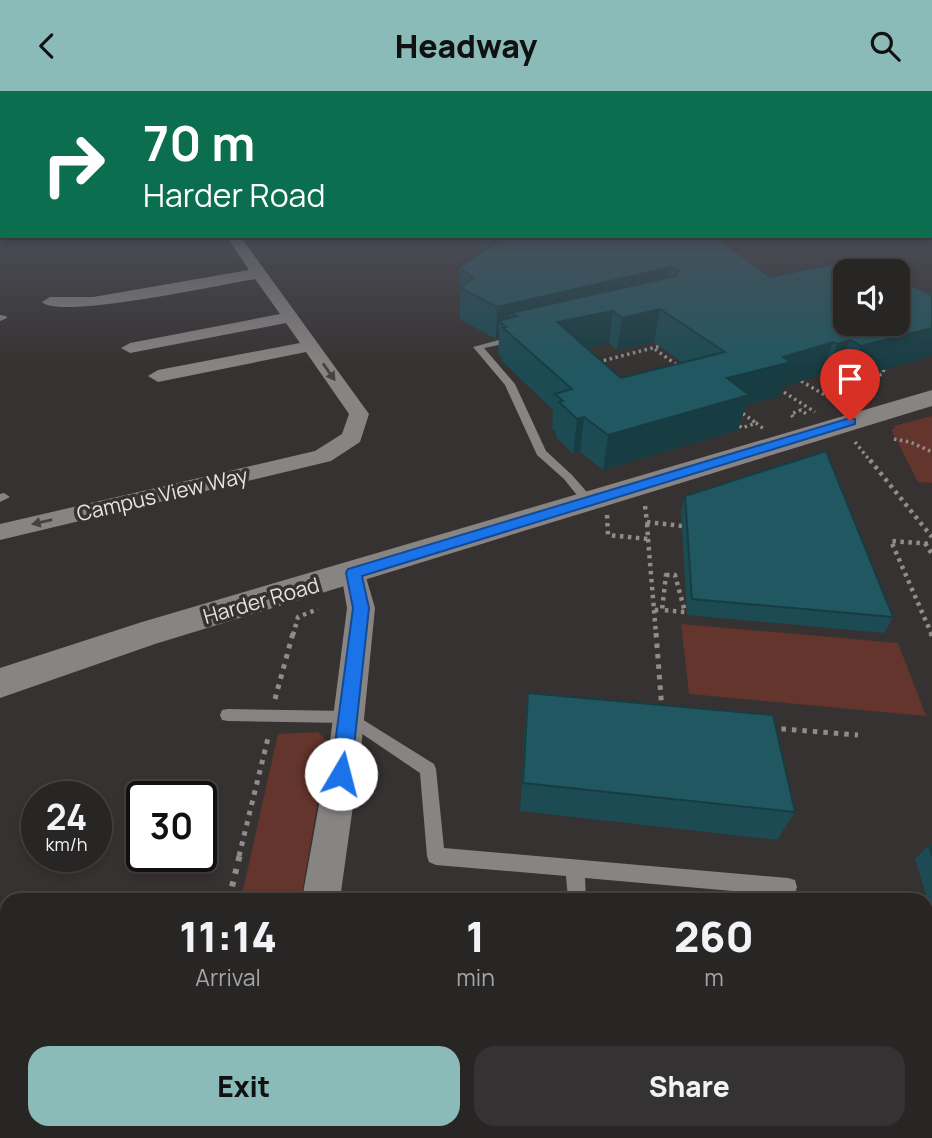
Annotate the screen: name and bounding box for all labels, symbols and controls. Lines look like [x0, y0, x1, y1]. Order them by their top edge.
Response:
text: Headway [395, 24, 537, 68]
icon: back [28, 27, 66, 65]
icon: search [866, 27, 904, 65]
text: 70 m [143, 109, 255, 176]
icon: right [28, 119, 119, 210]
text: Harder Road [143, 173, 325, 217]
map controls [833, 259, 910, 336]
button: sound [833, 259, 910, 336]
pin [820, 349, 880, 421]
icon: arrive [831, 360, 869, 398]
one-way arrow [322, 363, 336, 381]
street label: Campus View Way [74, 461, 250, 527]
one-way arrow [31, 517, 53, 528]
street label: Harder Road [200, 570, 322, 630]
position arrow [304, 737, 378, 811]
speed limit sign: 30 [126, 781, 217, 872]
text: 24 [46, 793, 87, 841]
text: km/h [46, 832, 87, 856]
text: 11:14 [179, 907, 277, 965]
text: 1 [466, 907, 485, 965]
text: 260 [674, 907, 754, 965]
text: Arrival [195, 961, 261, 993]
text: min [456, 961, 495, 993]
text: m [704, 961, 724, 993]
button: Exit [28, 1046, 460, 1126]
button: Share [474, 1046, 905, 1126]

